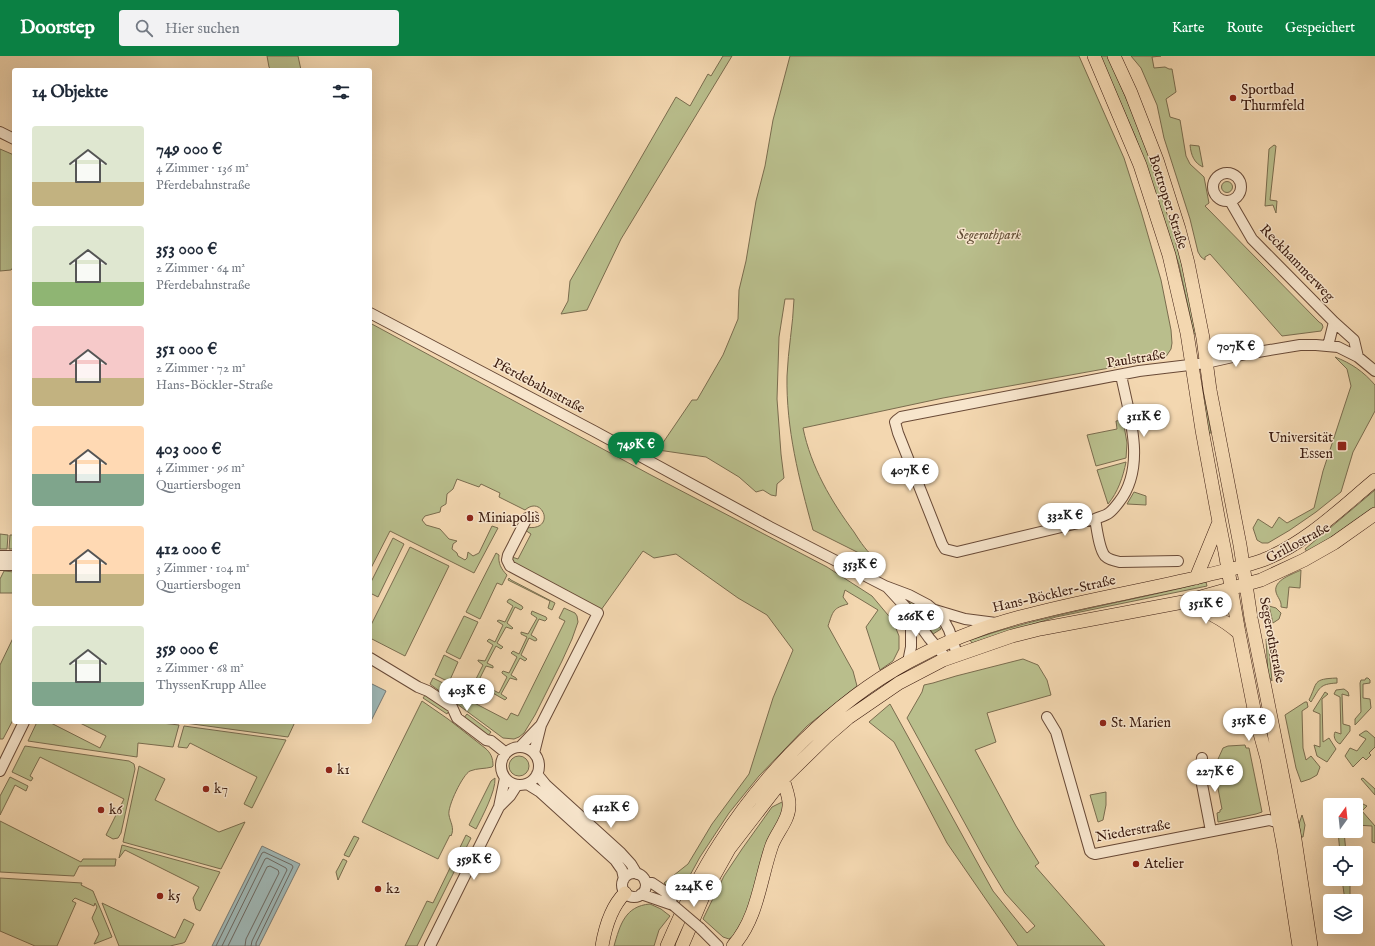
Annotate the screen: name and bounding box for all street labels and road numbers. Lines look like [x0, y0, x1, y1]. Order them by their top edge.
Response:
street label: Bottroper Straße [1144, 153, 1192, 252]
street label: Reckhammerweg [1256, 221, 1339, 306]
street label: Paulstraße [1105, 345, 1167, 373]
street label: Pferdebahnstraße [490, 354, 589, 418]
street label: Grillostraße [1263, 518, 1334, 567]
street label: Hans-Böckler-Straße [991, 571, 1118, 617]
street label: Segerothstraße [1255, 596, 1289, 685]
street label: Niederstraße [1094, 815, 1172, 846]

